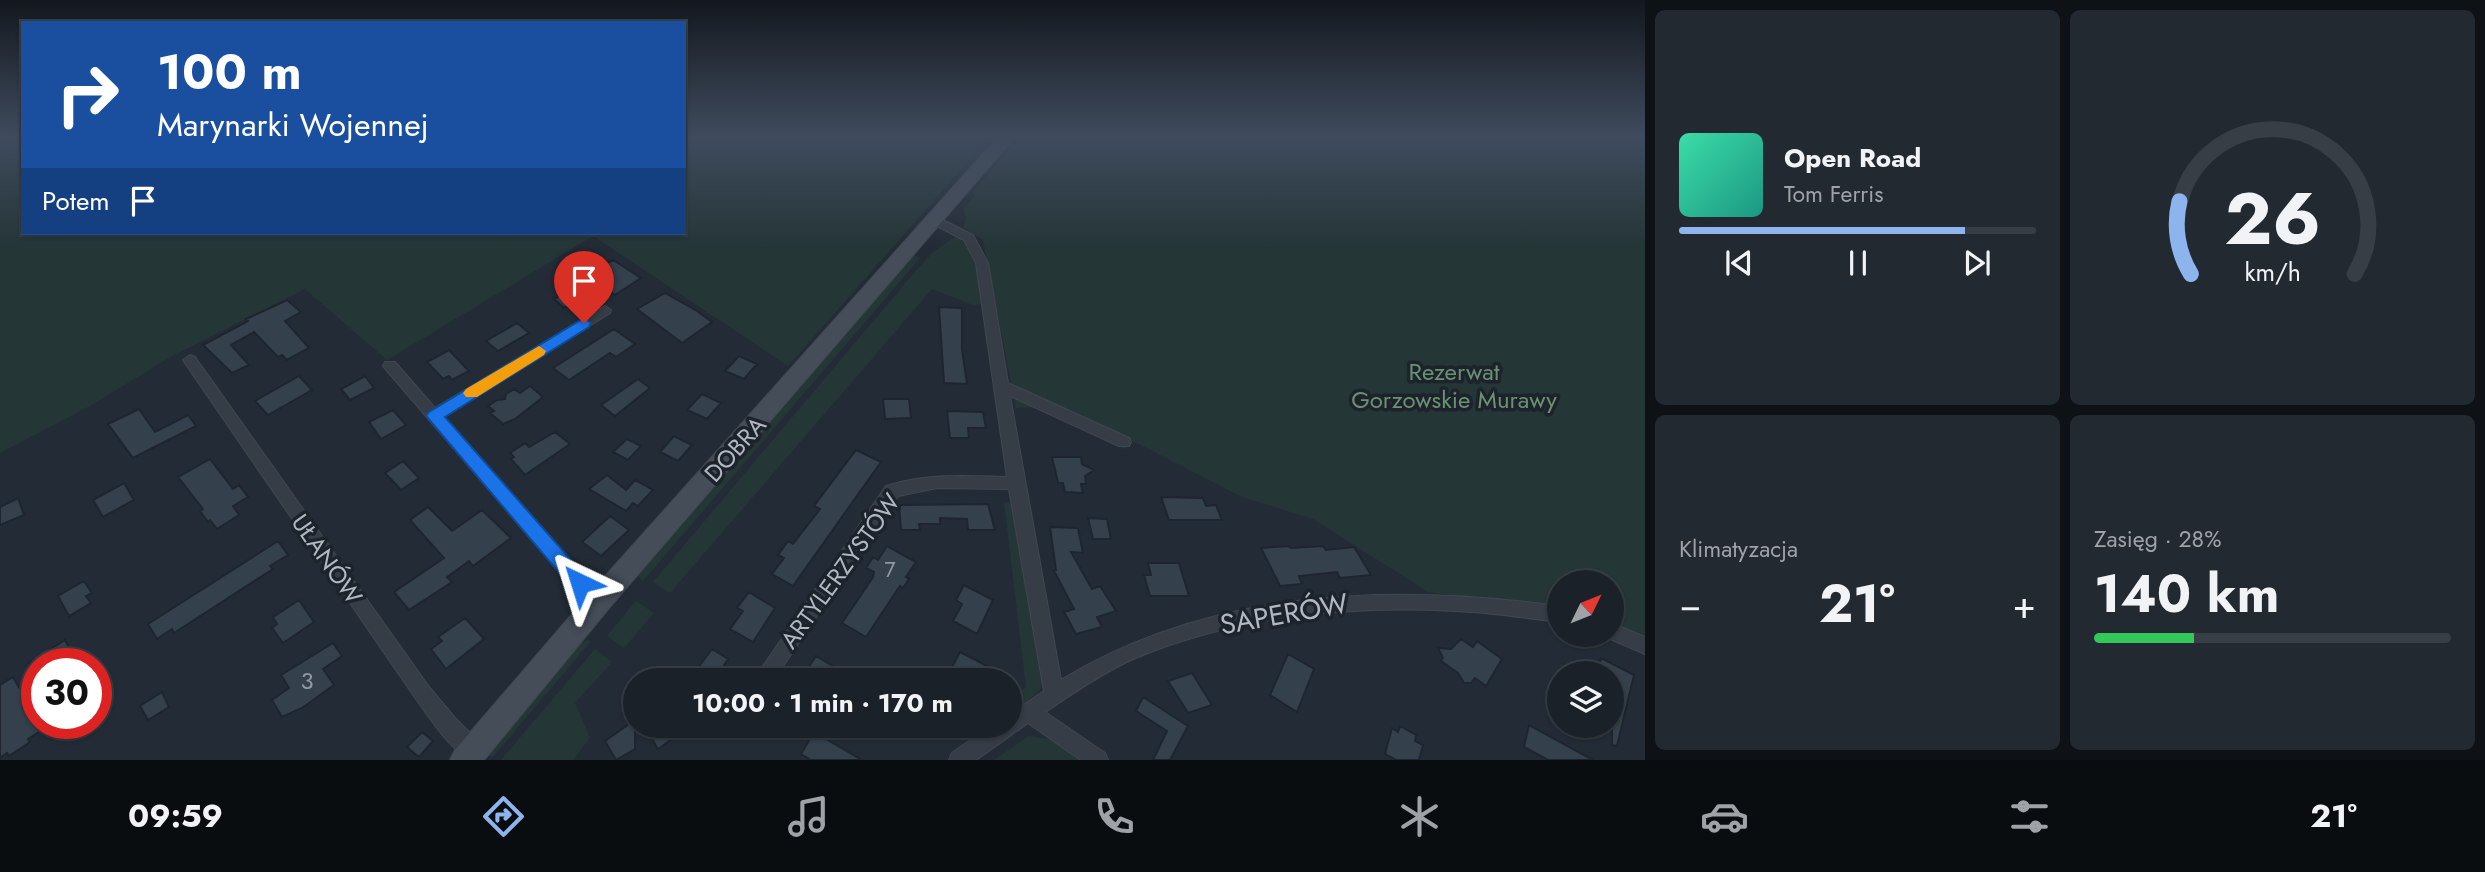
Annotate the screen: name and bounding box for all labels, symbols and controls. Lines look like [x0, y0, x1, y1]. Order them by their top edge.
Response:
text: 100 m [157, 37, 302, 107]
icon: right [42, 49, 133, 140]
text: Marynarki Wojennej [157, 102, 429, 148]
text: Open Road [1784, 139, 1921, 177]
text: 26 [2224, 166, 2321, 271]
text: Tom Ferris [1784, 177, 1883, 211]
text: Potem [42, 182, 110, 220]
icon: arrive [124, 182, 162, 220]
icon: previous [1720, 244, 1758, 282]
icon: pause [1839, 244, 1877, 282]
icon: next [1958, 244, 1996, 282]
pin [554, 251, 614, 323]
text: km/h [2244, 254, 2301, 290]
icon: arrive [565, 262, 603, 300]
park label: Rezerwat Gorzowskie Murawy [1351, 354, 1557, 417]
street label: DOBRA [696, 408, 774, 490]
street label: ARTYLERZYSTÓW [772, 486, 909, 656]
street label: UŁANÓW [283, 507, 371, 611]
text: Zasięg · 28% [2094, 522, 2221, 556]
text: Klimatyzacja [1679, 532, 1798, 566]
position arrow [543, 546, 617, 620]
house number: 7 [884, 555, 896, 585]
text: 140 km [2094, 556, 2279, 632]
text: 21° [1819, 566, 1895, 642]
north arrow [1547, 570, 1624, 648]
map controls [1547, 570, 1624, 738]
text: − [1679, 577, 1701, 632]
text: + [2013, 577, 2036, 632]
street label: SAPERÓW [1217, 583, 1351, 645]
speed limit sign: 30 [21, 648, 112, 739]
button: layers [1547, 661, 1624, 738]
house number: 3 [300, 663, 314, 698]
text: 10:00 · 1 min · 170 m [692, 684, 953, 722]
icon: directions [479, 792, 528, 841]
icon: music [784, 792, 833, 841]
icon: phone [1090, 792, 1139, 841]
icon: climate [1395, 792, 1444, 841]
icon: car [1700, 792, 1749, 841]
icon: filters [2005, 792, 2054, 841]
text: 09:59 [128, 793, 223, 839]
text: 21° [2310, 793, 2357, 839]

